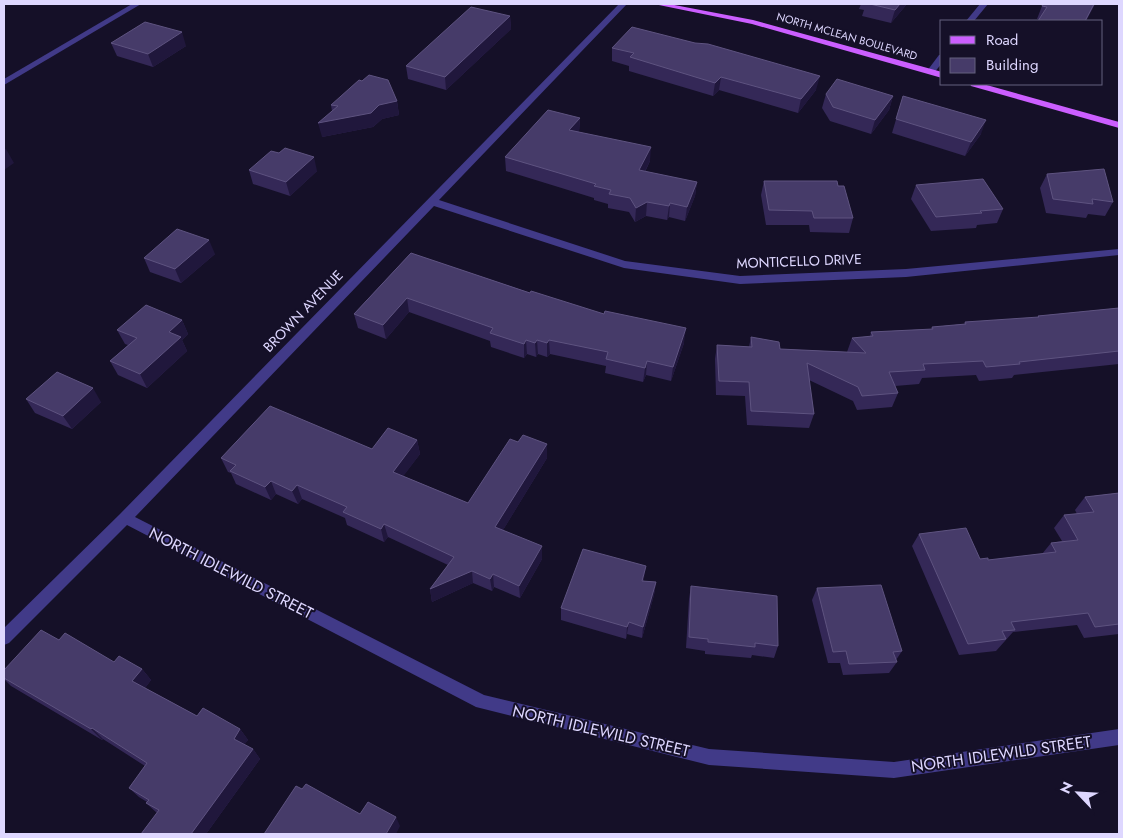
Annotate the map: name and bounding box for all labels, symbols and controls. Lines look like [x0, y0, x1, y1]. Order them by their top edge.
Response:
street label: NORTH MCLEAN BOULEVARD [775, 8, 920, 64]
legend [940, 20, 1103, 85]
text: Road [986, 29, 1018, 51]
text: Building [986, 54, 1038, 76]
street label: MONTICELLO DRIVE [736, 249, 862, 273]
street label: BROWN AVENUE [259, 265, 347, 357]
street label: NORTH IDLEWILD STREET [145, 522, 317, 625]
street label: NORTH IDLEWILD STREET [510, 699, 692, 763]
street label: NORTH IDLEWILD STREET [910, 730, 1093, 778]
north arrow [1053, 768, 1103, 818]
text: N [1055, 778, 1078, 797]

